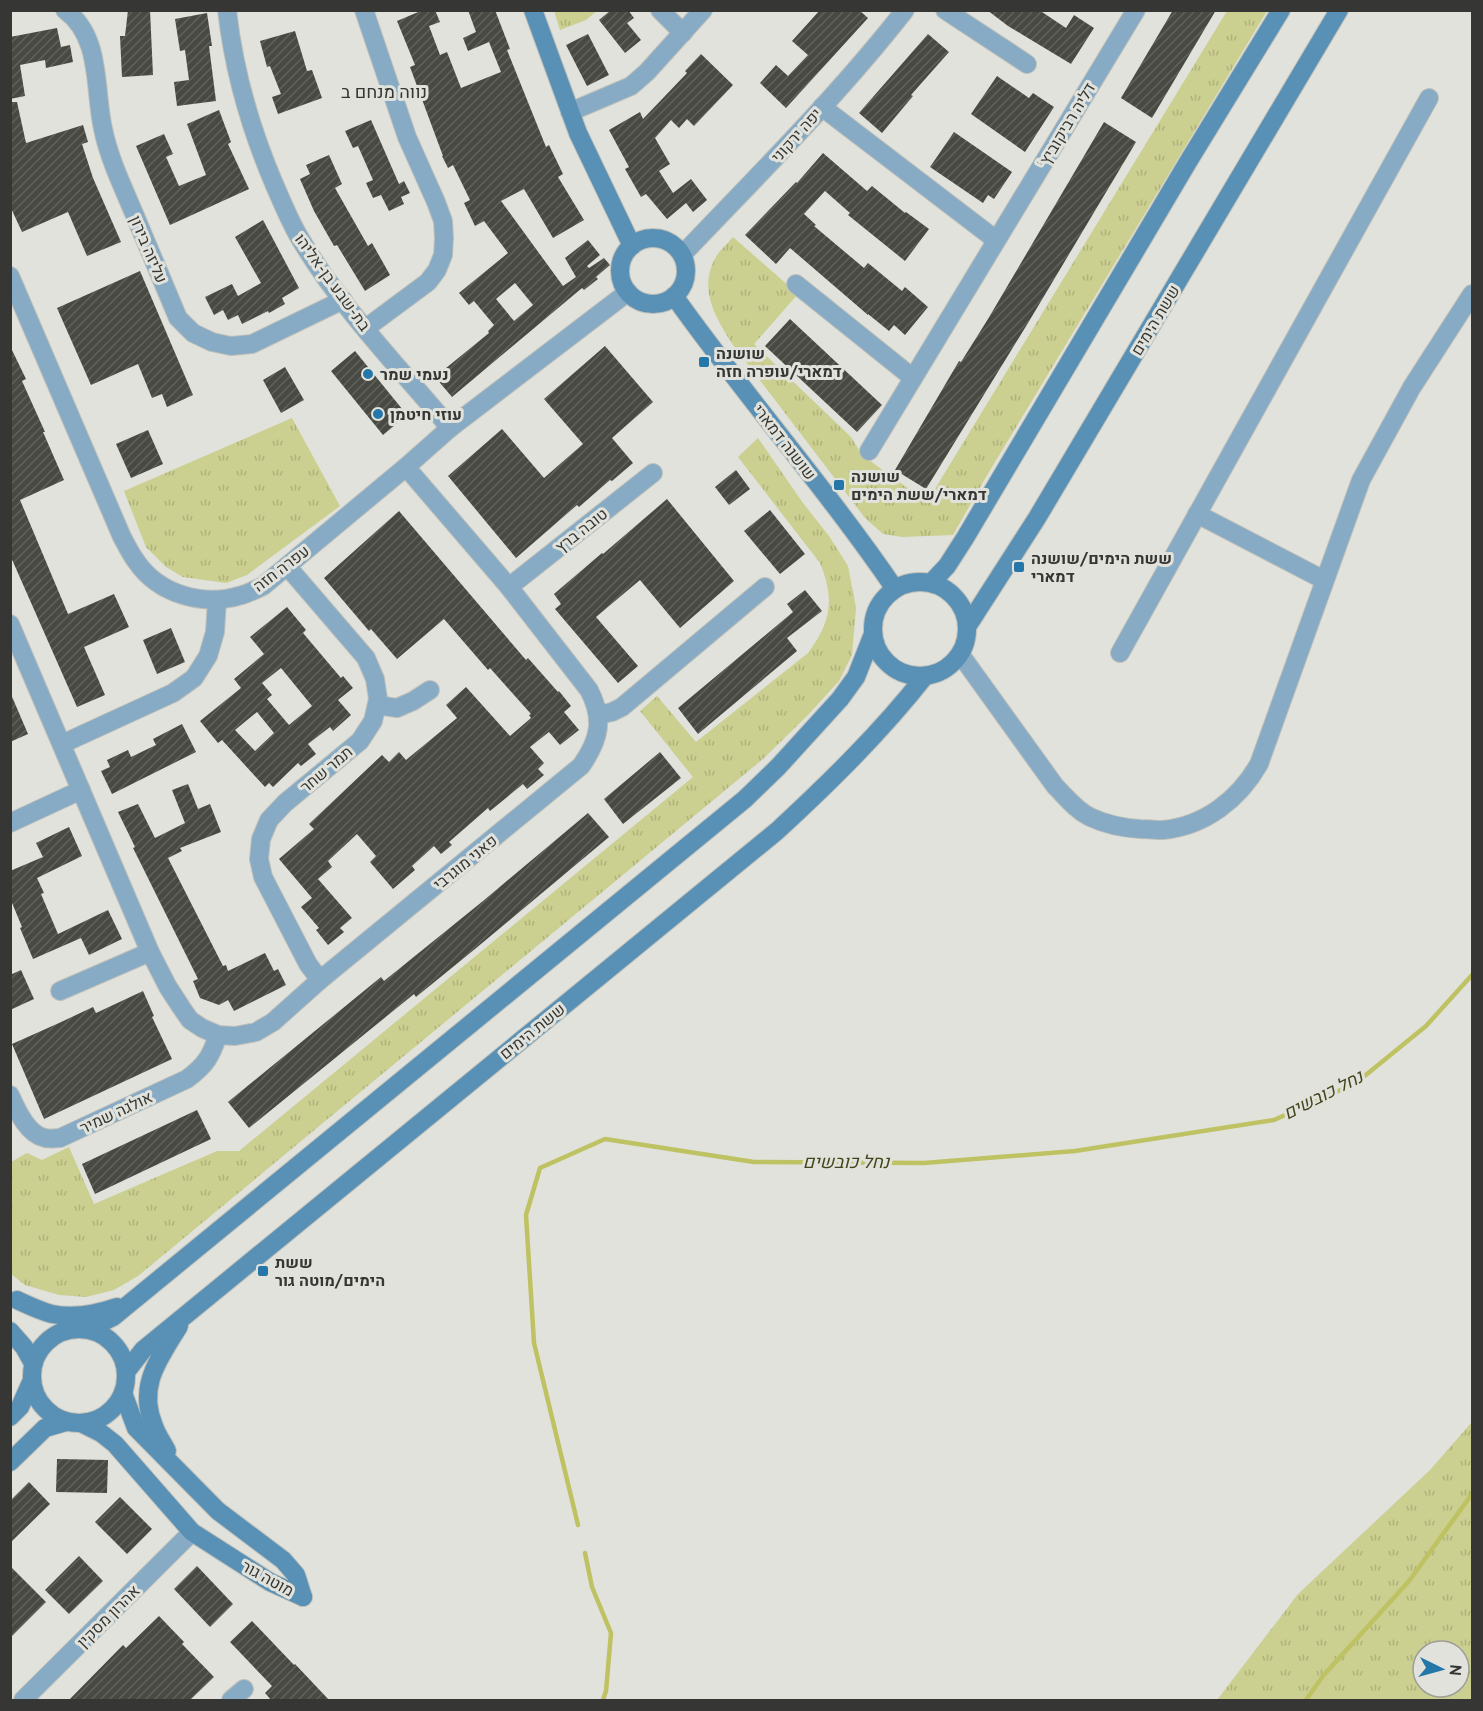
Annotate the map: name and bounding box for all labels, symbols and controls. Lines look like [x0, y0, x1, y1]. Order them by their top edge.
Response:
street label: 'דליה רביקוביץ [1035, 80, 1101, 172]
district label: נווה מנחם ב [341, 82, 427, 105]
street label: יפה ירקוני [768, 105, 827, 168]
street label: עליזה בירון [124, 213, 170, 287]
street label: בת-שבע בן-אליהו [289, 230, 374, 336]
street label: ששת הימים [1128, 282, 1186, 360]
place label: שושנה דמארי/עופרה חזה [716, 345, 842, 383]
marker: שושנה דמארי/עופרה חזה [697, 355, 711, 369]
place label: נעמי שמר [380, 366, 449, 386]
marker: נעמי שמר [361, 367, 375, 381]
street label: שושנה דמארי [748, 401, 819, 485]
place label: עוזי חיטמן [390, 406, 462, 426]
marker: עוזי חיטמן [371, 407, 385, 421]
place label: שושנה דמארי/ששת הימים [851, 468, 987, 506]
marker: שושנה דמארי/ששת הימים [832, 478, 846, 492]
street label: טובה ברץ [552, 505, 612, 558]
street label: עפרה חזה [250, 542, 314, 597]
place label: ששת הימים/שושנה דמארי [1031, 550, 1172, 588]
marker: ששת הימים/שושנה דמארי [1012, 560, 1026, 574]
street label: תמר שחר [297, 743, 357, 798]
street label: פאני מוגרבי [430, 832, 502, 896]
street label: ששת הימים [496, 1000, 570, 1065]
water label: נחל כובשים [1280, 1066, 1369, 1126]
street label: אולגה שמיר [77, 1088, 156, 1139]
water label: נחל כובשים [803, 1152, 891, 1175]
place label: ששת הימים/מוטה גור [275, 1254, 385, 1292]
marker: ששת הימים/מוטה גור [256, 1264, 270, 1278]
street label: מוטה גור [237, 1557, 297, 1602]
street label: אהרון מסקין [74, 1582, 145, 1653]
north arrow [1411, 1639, 1471, 1699]
text: N [1443, 1664, 1464, 1677]

